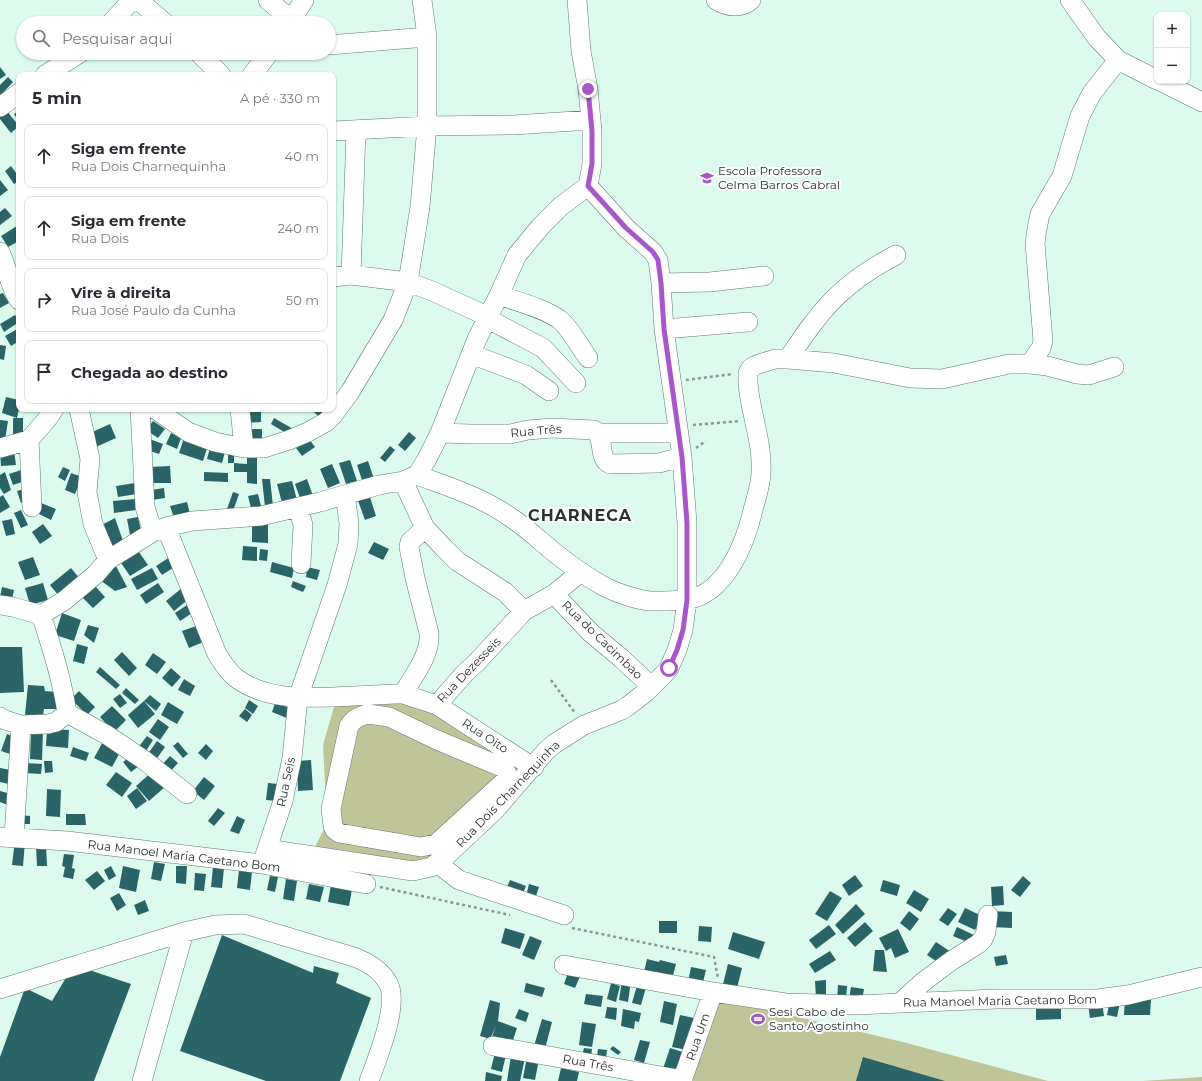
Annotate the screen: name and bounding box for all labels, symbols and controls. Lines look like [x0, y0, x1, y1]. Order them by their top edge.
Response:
map controls [1154, 12, 1190, 84]
button: + [1154, 12, 1190, 48]
search box [16, 16, 336, 60]
icon: search [30, 27, 52, 49]
text: Pesquisar aqui [62, 29, 173, 48]
button: − [1154, 48, 1190, 84]
route end [579, 80, 597, 98]
text: 5 min [32, 88, 82, 108]
text: A pé · 330 m [240, 90, 320, 106]
text: Siga em frente [71, 139, 186, 158]
icon: ahead [33, 145, 55, 167]
text: 40 m [285, 148, 319, 164]
text: Rua Dois Charnequinha [71, 158, 226, 174]
place label: Escola Professora Celma Barros Cabral [718, 163, 840, 192]
school or university icon: Escola Professora Celma Barros Cabral [699, 170, 715, 186]
text: Siga em frente [71, 211, 186, 230]
icon: ahead [33, 217, 55, 239]
text: 240 m [278, 220, 319, 236]
text: Rua Dois [71, 230, 129, 246]
text: Vire à direita [71, 283, 171, 302]
icon: right [33, 289, 55, 311]
text: 50 m [286, 292, 319, 308]
text: Rua José Paulo da Cunha [71, 302, 236, 318]
icon: arrive [33, 361, 55, 383]
text: Chegada ao destino [71, 363, 228, 382]
street label: Rua Três [510, 421, 562, 440]
district label: CHARNECA [528, 506, 632, 525]
street label: Rua do Cacimbao [559, 597, 646, 682]
street label: Rua Dezesseis [434, 634, 504, 706]
route start [660, 659, 678, 677]
street label: Rua Oito [459, 715, 511, 756]
street label: Rua Dois Charnequinha [453, 737, 563, 850]
street label: Rua Seis [273, 755, 298, 808]
street label: Rua Manoel Maria Caetano Bom [87, 836, 281, 875]
street label: Rua Manoel Maria Caetano Bom [903, 991, 1097, 1010]
place label: Sesi Cabo de Santo Agostinho [769, 1004, 869, 1033]
street label: Rua Um [682, 1011, 713, 1063]
sports icon: Sesi Cabo de Santo Agostinho [750, 1011, 766, 1027]
street label: Rua Três [561, 1051, 615, 1074]

